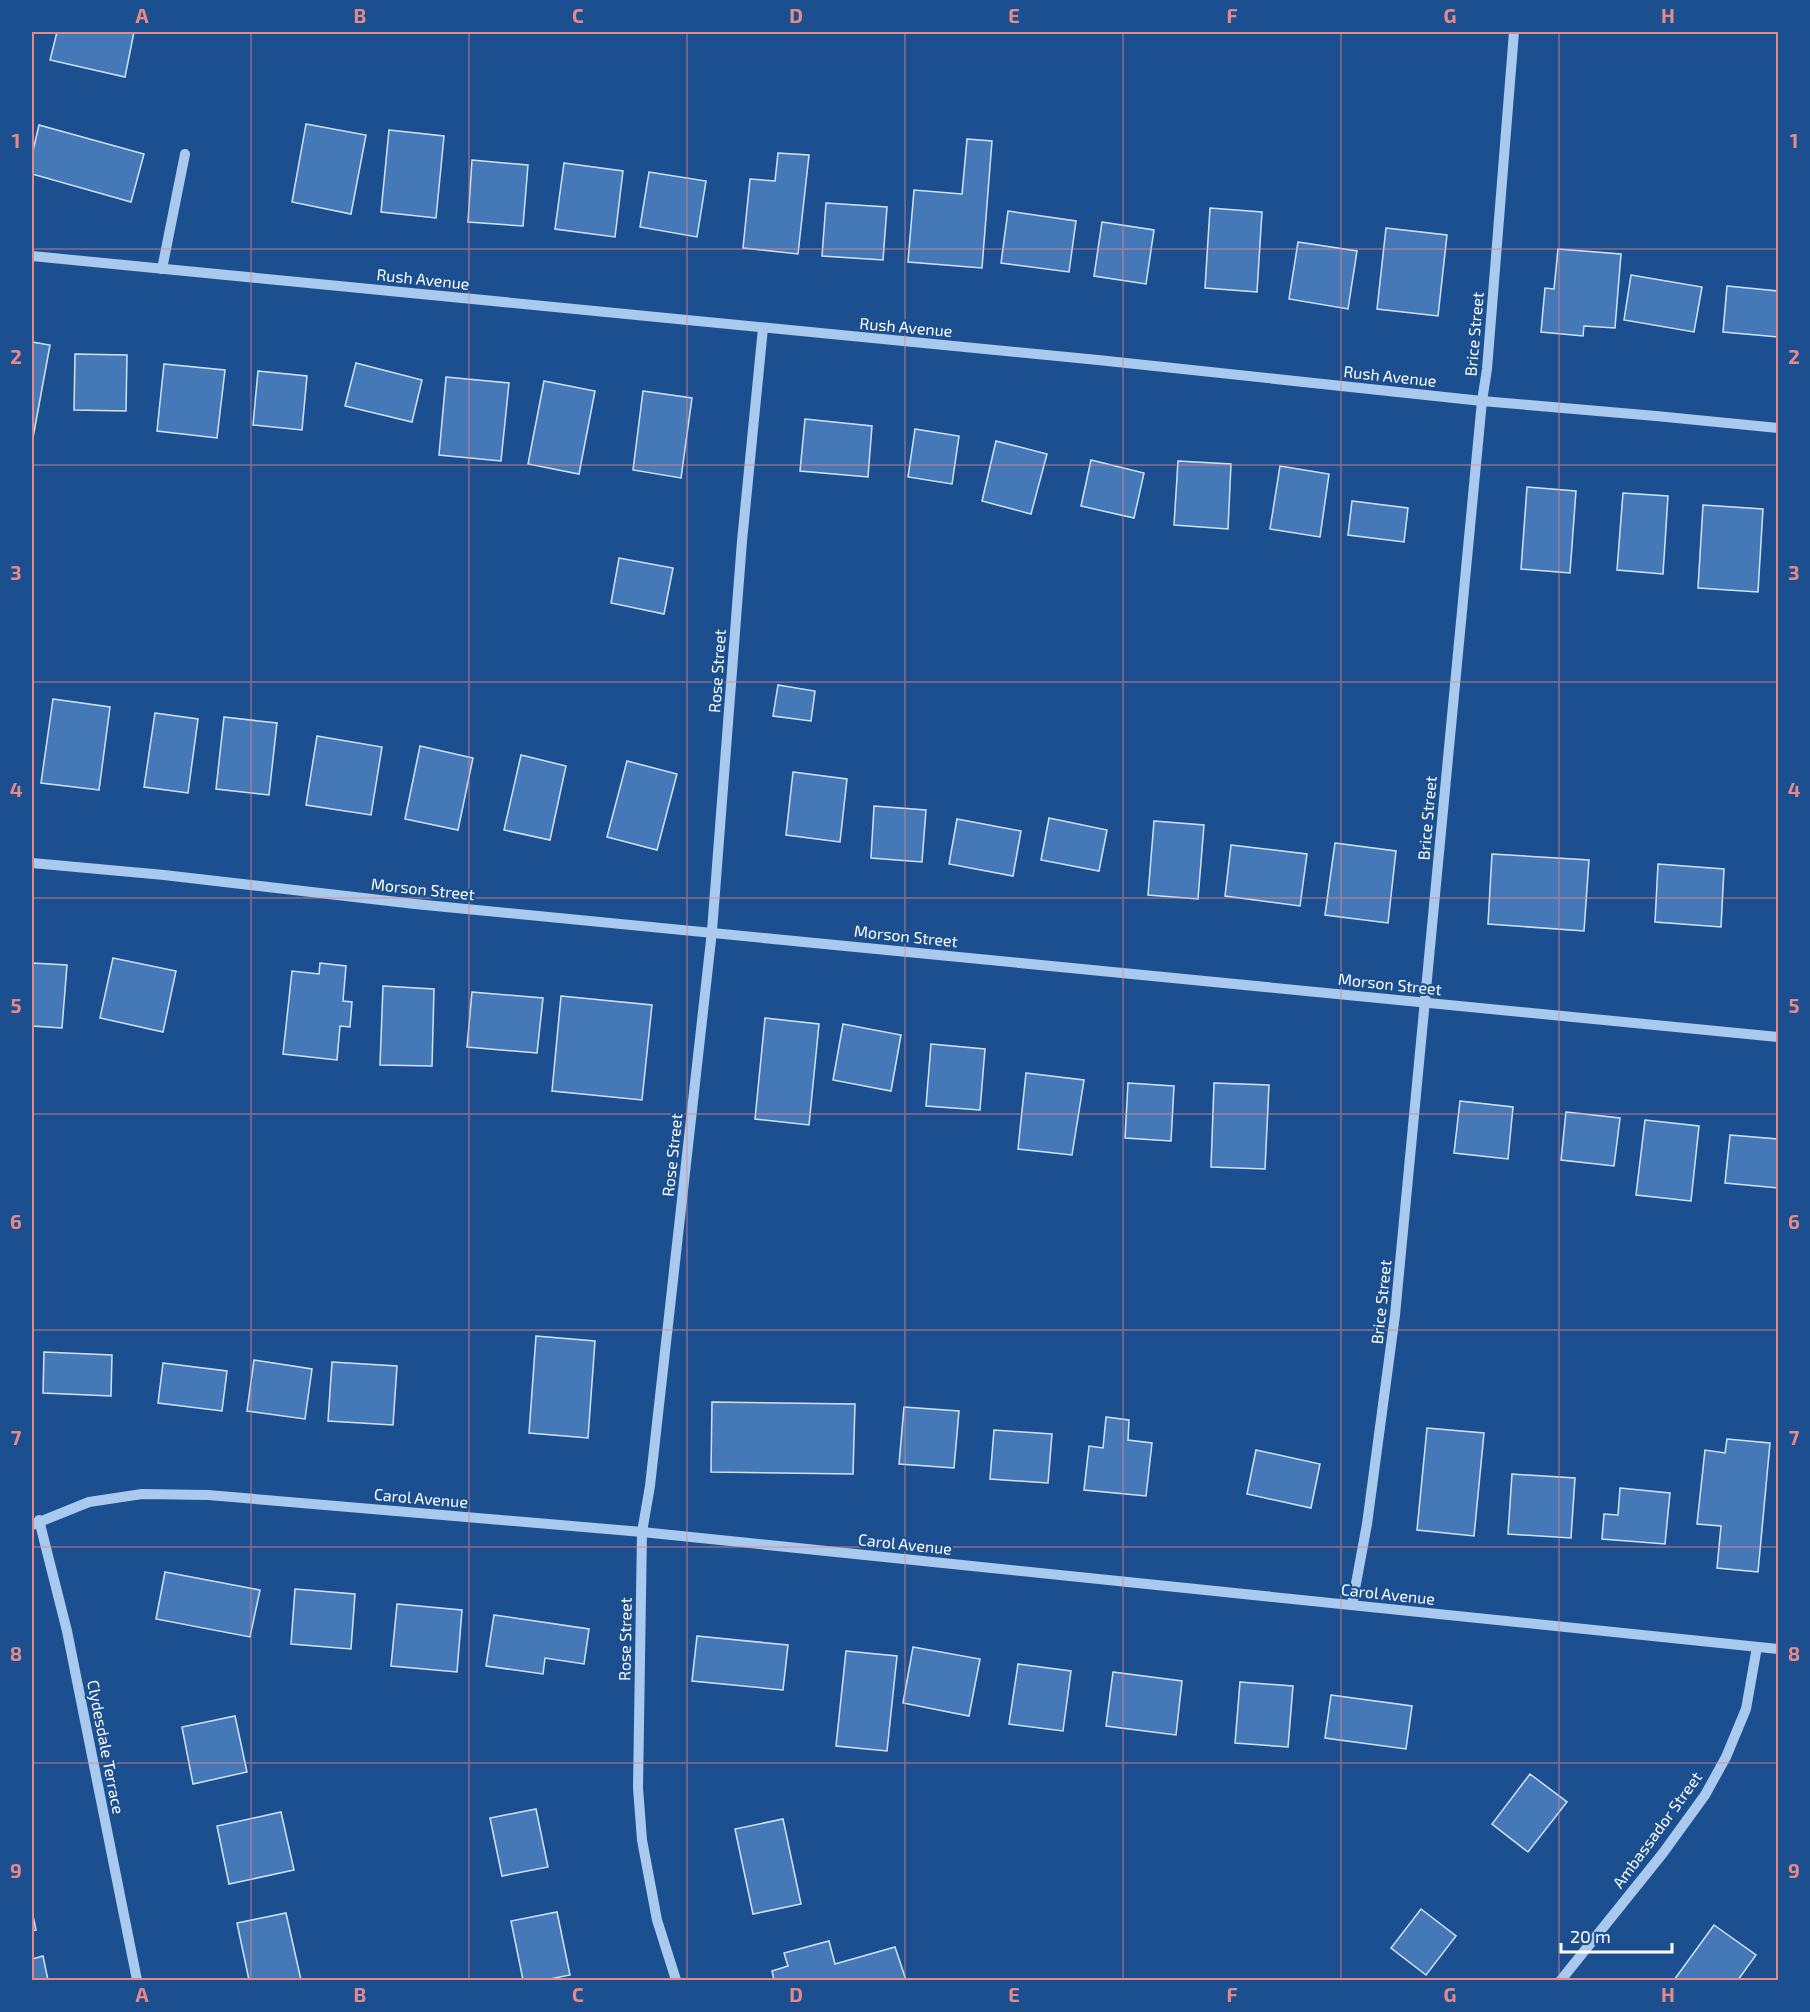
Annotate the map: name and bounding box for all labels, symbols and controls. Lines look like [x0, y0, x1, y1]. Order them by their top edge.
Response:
text: A [135, 3, 149, 27]
text: B [354, 3, 366, 27]
text: C [572, 3, 584, 27]
text: D [789, 3, 803, 27]
text: E [1008, 3, 1020, 27]
text: F [1226, 3, 1238, 27]
text: G [1444, 3, 1456, 27]
text: H [1661, 3, 1675, 27]
text: 1 [12, 128, 20, 152]
text: 1 [1790, 128, 1798, 152]
street label: Rush Avenue [376, 264, 470, 293]
street label: Brice Street [1460, 291, 1487, 377]
street label: Rush Avenue [859, 313, 953, 340]
text: 2 [10, 344, 22, 368]
text: 2 [1788, 344, 1800, 368]
street label: Rush Avenue [1343, 361, 1437, 390]
text: 3 [10, 560, 22, 584]
text: 3 [1788, 560, 1800, 584]
street label: Rose Street [704, 629, 729, 713]
street label: Brice Street [1413, 775, 1440, 861]
text: 4 [10, 777, 23, 801]
text: 4 [1788, 777, 1801, 801]
street label: Morson Street [370, 874, 476, 903]
street label: Morson Street [853, 921, 959, 950]
street label: Morson Street [1337, 969, 1443, 998]
text: 5 [10, 993, 22, 1017]
text: 5 [1788, 993, 1800, 1017]
street label: Rose Street [658, 1112, 685, 1198]
text: 6 [10, 1209, 22, 1233]
text: 6 [1788, 1209, 1800, 1233]
street label: Brice Street [1367, 1259, 1394, 1345]
text: 7 [11, 1425, 22, 1449]
text: 7 [1789, 1425, 1800, 1449]
street label: Carol Avenue [373, 1484, 469, 1511]
street label: Carol Avenue [857, 1529, 953, 1558]
street label: Carol Avenue [1340, 1579, 1436, 1608]
street label: Rose Street [614, 1597, 635, 1681]
text: 8 [10, 1641, 22, 1665]
text: 8 [1788, 1641, 1800, 1665]
street label: Clydesdale Terrace [84, 1678, 129, 1816]
street label: Ambassador Street [1608, 1768, 1705, 1892]
text: 9 [10, 1858, 22, 1882]
text: 9 [1788, 1858, 1800, 1882]
scale bar [1561, 1916, 1672, 1954]
text: 20 m [1570, 1925, 1611, 1947]
text: A [135, 1982, 149, 2006]
text: B [354, 1982, 366, 2006]
text: C [572, 1982, 584, 2006]
text: D [789, 1982, 803, 2006]
text: E [1008, 1982, 1020, 2006]
text: F [1226, 1982, 1238, 2006]
text: G [1444, 1982, 1456, 2006]
text: H [1661, 1982, 1675, 2006]

